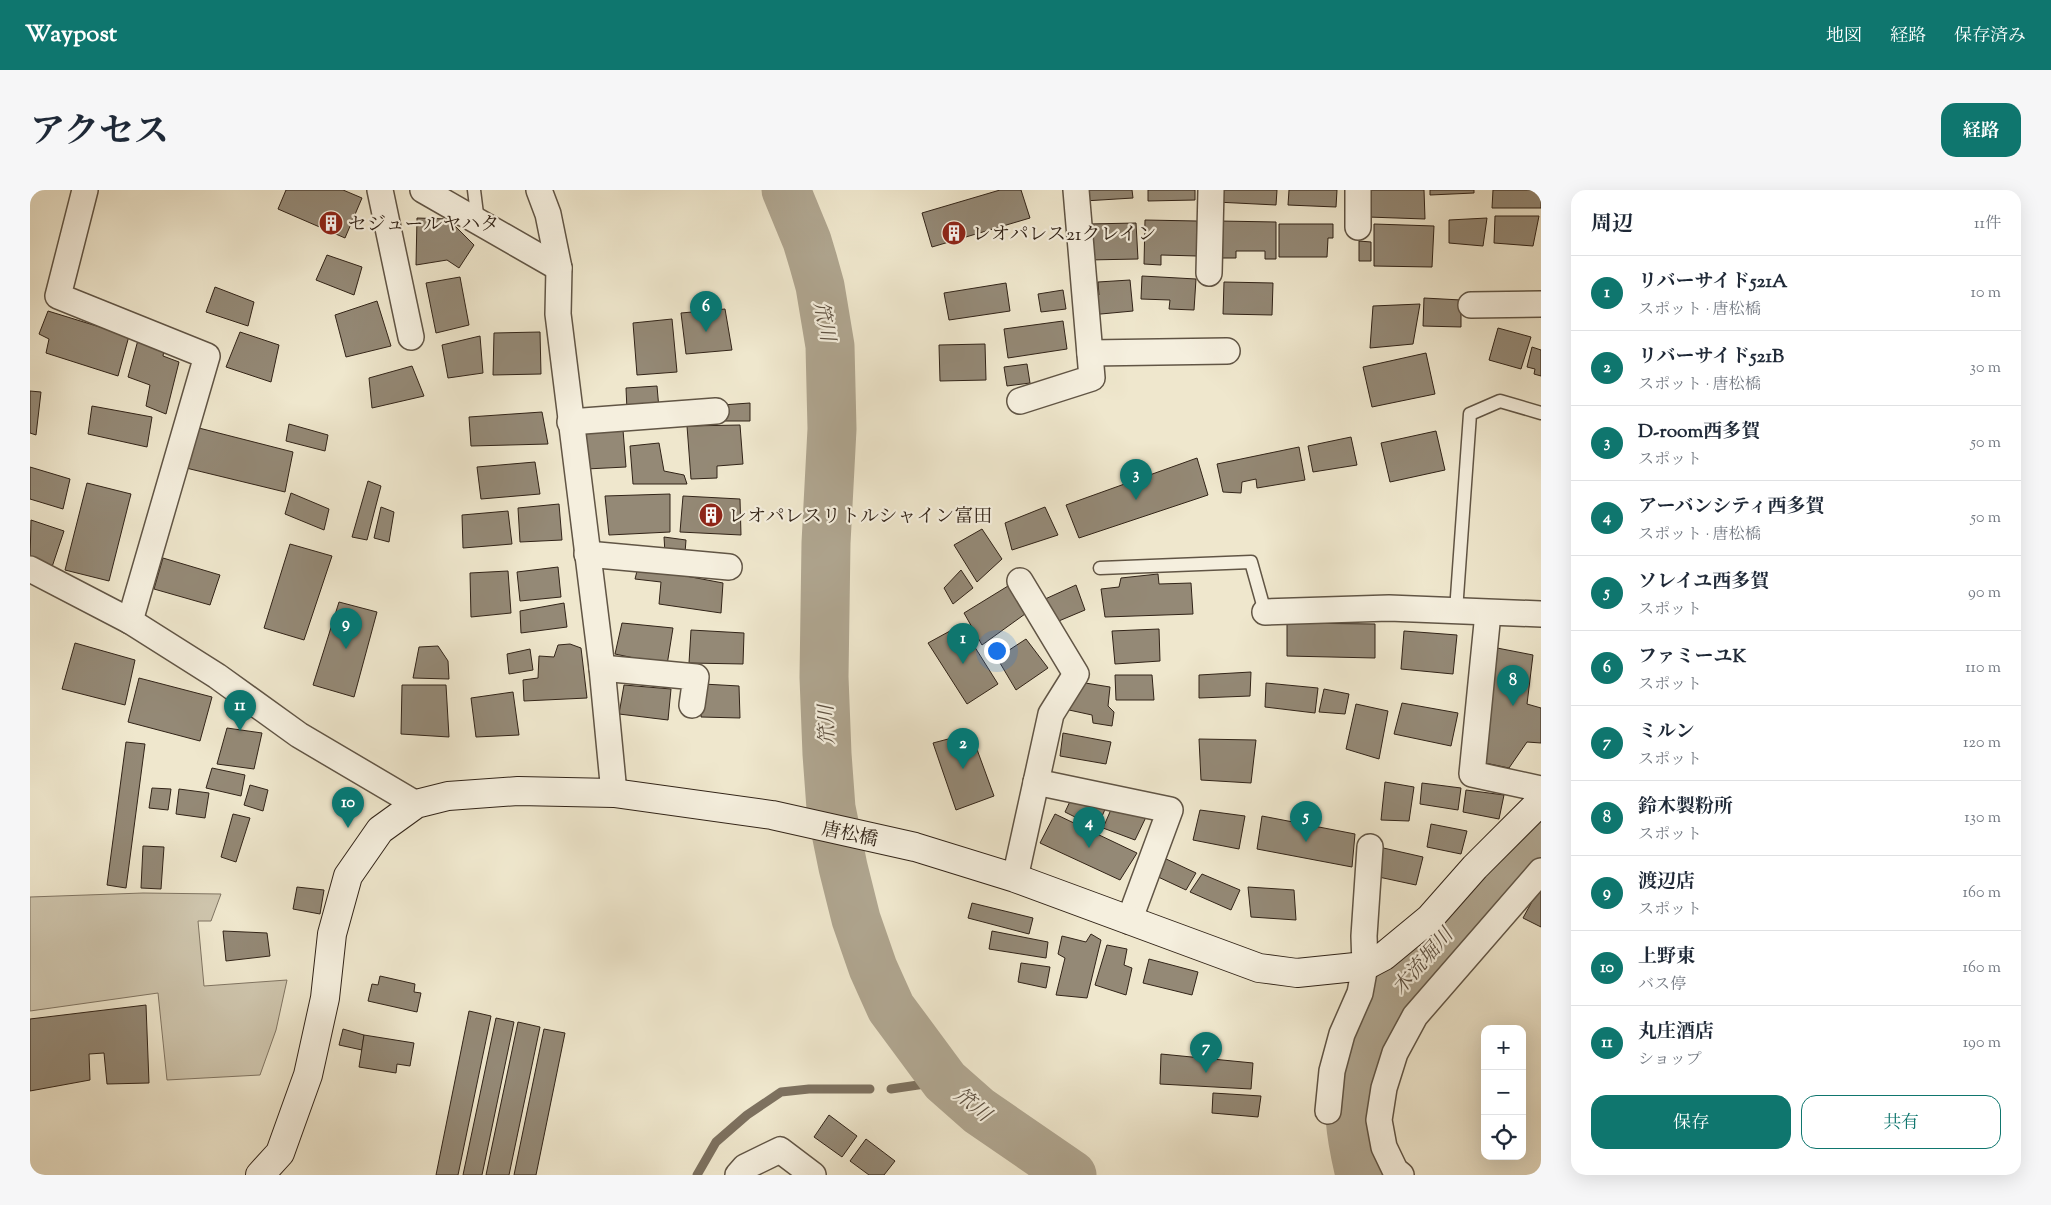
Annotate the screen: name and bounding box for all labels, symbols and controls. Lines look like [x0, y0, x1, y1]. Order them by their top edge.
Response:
text: Waypost [25, 18, 117, 52]
text: 地図 [1826, 24, 1862, 50]
text: 経路 [1890, 24, 1926, 50]
text: 保存済み [1954, 24, 2026, 50]
button: 経路 [1941, 103, 2021, 157]
text: アクセス [30, 108, 169, 159]
building icon: セジュールヤハタ [318, 210, 344, 236]
text: 周辺 [1591, 210, 1633, 240]
place label: セジュールヤハタ [348, 212, 499, 239]
text: 11件 [1974, 213, 2001, 236]
building icon: レオパレス21クレイン [941, 220, 967, 246]
place label: レオパレス21クレイン [972, 222, 1156, 249]
text: リバーサイド521A [1638, 269, 1787, 296]
text: 1 [1604, 282, 1610, 305]
text: 10 m [1971, 282, 2001, 305]
pin: 6 [690, 291, 722, 332]
water label: 笊川 [804, 299, 841, 346]
text: スポット · 唐松橋 [1638, 299, 1761, 322]
text: リバーサイド521B [1638, 344, 1784, 371]
text: 2 [1603, 357, 1611, 380]
text: 30 m [1970, 357, 2001, 380]
text: スポット · 唐松橋 [1638, 374, 1761, 397]
text: D-room西多賀 [1638, 419, 1760, 446]
text: 3 [1604, 432, 1610, 455]
text: 50 m [1970, 432, 2001, 455]
text: スポット [1638, 449, 1702, 472]
pin: 3 [1120, 459, 1152, 500]
text: アーバンシティ西多賀 [1638, 494, 1825, 521]
building icon: レオパレスリトルシャイン富田 [698, 502, 724, 528]
place label: レオパレスリトルシャイン富田 [728, 504, 992, 531]
text: 4 [1603, 507, 1611, 530]
text: 50 m [1970, 507, 2001, 530]
text: スポット · 唐松橋 [1638, 524, 1761, 547]
text: ソレイユ西多賀 [1638, 569, 1769, 596]
text: 5 [1604, 582, 1610, 605]
text: 90 m [1968, 582, 2001, 605]
text: スポット [1638, 599, 1702, 622]
pin: 9 [330, 608, 362, 649]
pin: 1 [947, 623, 979, 664]
your location [984, 638, 1010, 664]
text: ファミーユK [1638, 644, 1746, 671]
text: 6 [1603, 657, 1611, 680]
text: 110 m [1965, 657, 2001, 680]
pin: 8 [1497, 665, 1529, 706]
text: スポット [1638, 674, 1702, 697]
pin: 11 [224, 690, 256, 731]
water label: 笊川 [813, 702, 844, 745]
text: ミルン [1638, 719, 1695, 746]
pin: 2 [947, 728, 979, 769]
text: 7 [1603, 732, 1611, 755]
text: 120 m [1963, 732, 2001, 755]
text: スポット [1638, 749, 1702, 772]
pin: 10 [332, 787, 364, 828]
text: 鈴木製粉所 [1638, 794, 1733, 821]
pin: 5 [1290, 801, 1322, 842]
pin: 4 [1073, 807, 1105, 848]
text: 8 [1603, 807, 1611, 830]
text: 130 m [1964, 807, 2001, 830]
street label: 唐松橋 [819, 816, 880, 855]
text: スポット [1638, 824, 1702, 847]
text: 渡辺店 [1638, 869, 1695, 896]
text: 9 [1603, 882, 1611, 905]
text: 160 m [1963, 882, 2001, 905]
text: スポット [1638, 899, 1702, 922]
water label: 木流堀川 [1387, 921, 1462, 1002]
text: 上野東 [1638, 944, 1695, 971]
text: 10 [1600, 957, 1614, 980]
text: 160 m [1963, 957, 2001, 980]
text: バス停 [1638, 974, 1686, 997]
text: 丸庄酒店 [1638, 1019, 1714, 1046]
map controls [1481, 1025, 1526, 1160]
button: + [1481, 1025, 1526, 1070]
pin: 7 [1190, 1032, 1222, 1073]
text: 11 [1602, 1032, 1612, 1055]
text: 190 m [1963, 1032, 2001, 1055]
text: ショップ [1638, 1049, 1702, 1072]
button: − [1481, 1070, 1526, 1115]
water label: 笊川 [947, 1082, 998, 1131]
button: 保存 [1591, 1095, 1791, 1149]
button: 共有 [1801, 1095, 2001, 1149]
button: locate [1481, 1115, 1526, 1160]

